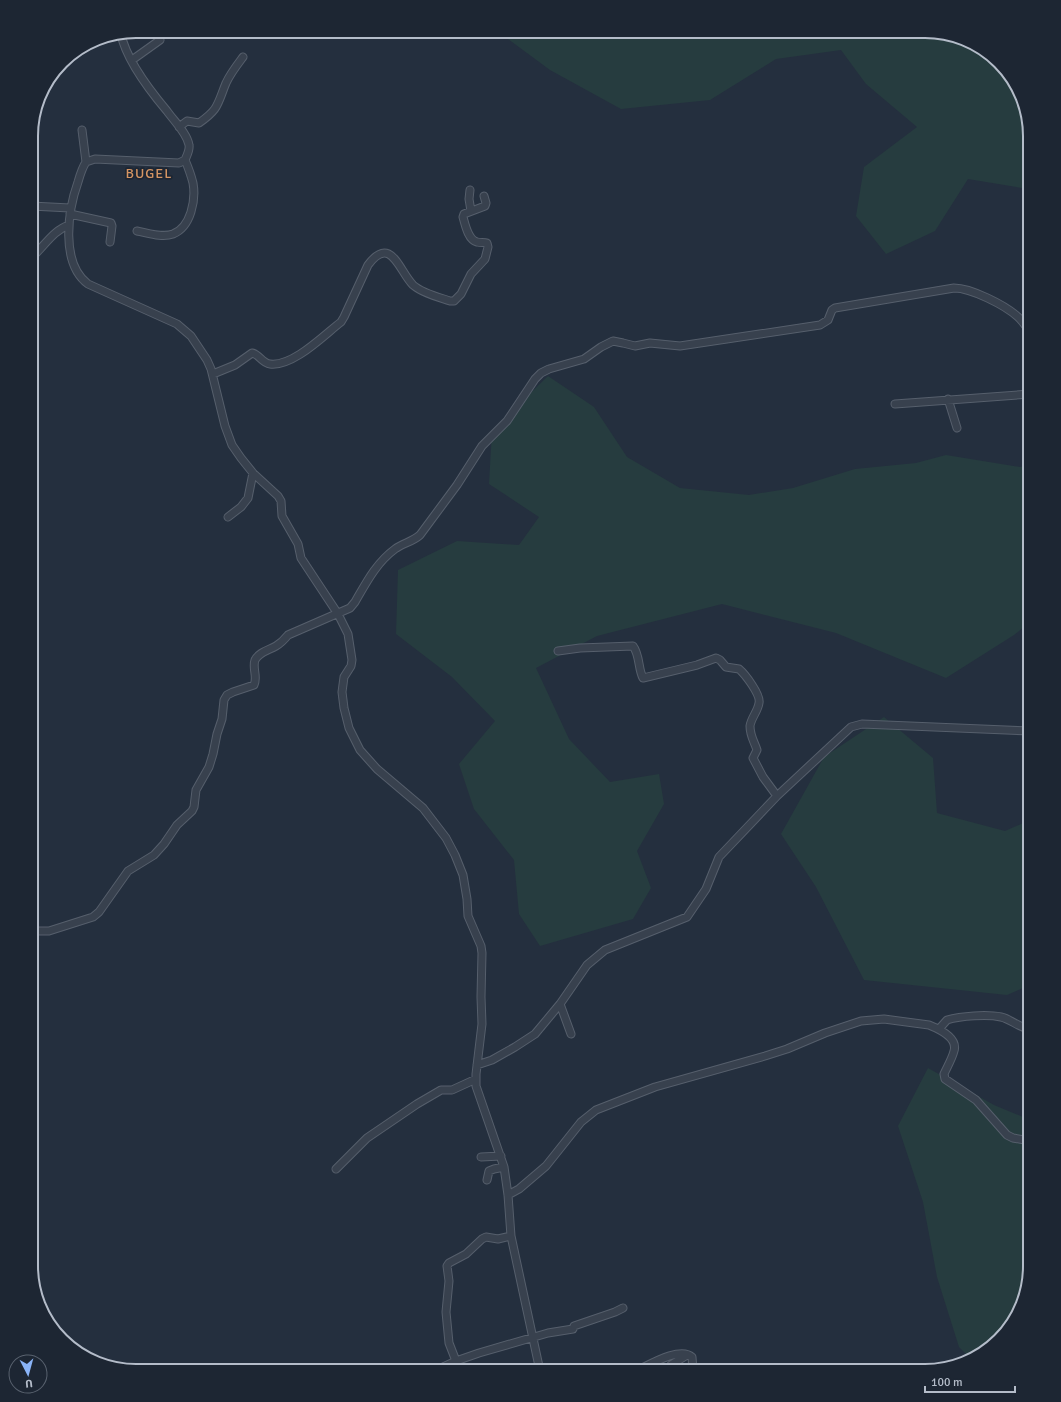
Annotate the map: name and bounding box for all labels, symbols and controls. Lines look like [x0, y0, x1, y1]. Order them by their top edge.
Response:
district label: BUGEL [126, 165, 172, 182]
north arrow [8, 1354, 48, 1394]
scale bar [925, 1368, 1015, 1394]
text: 100 m [931, 1375, 963, 1390]
text: U [25, 1377, 33, 1390]

